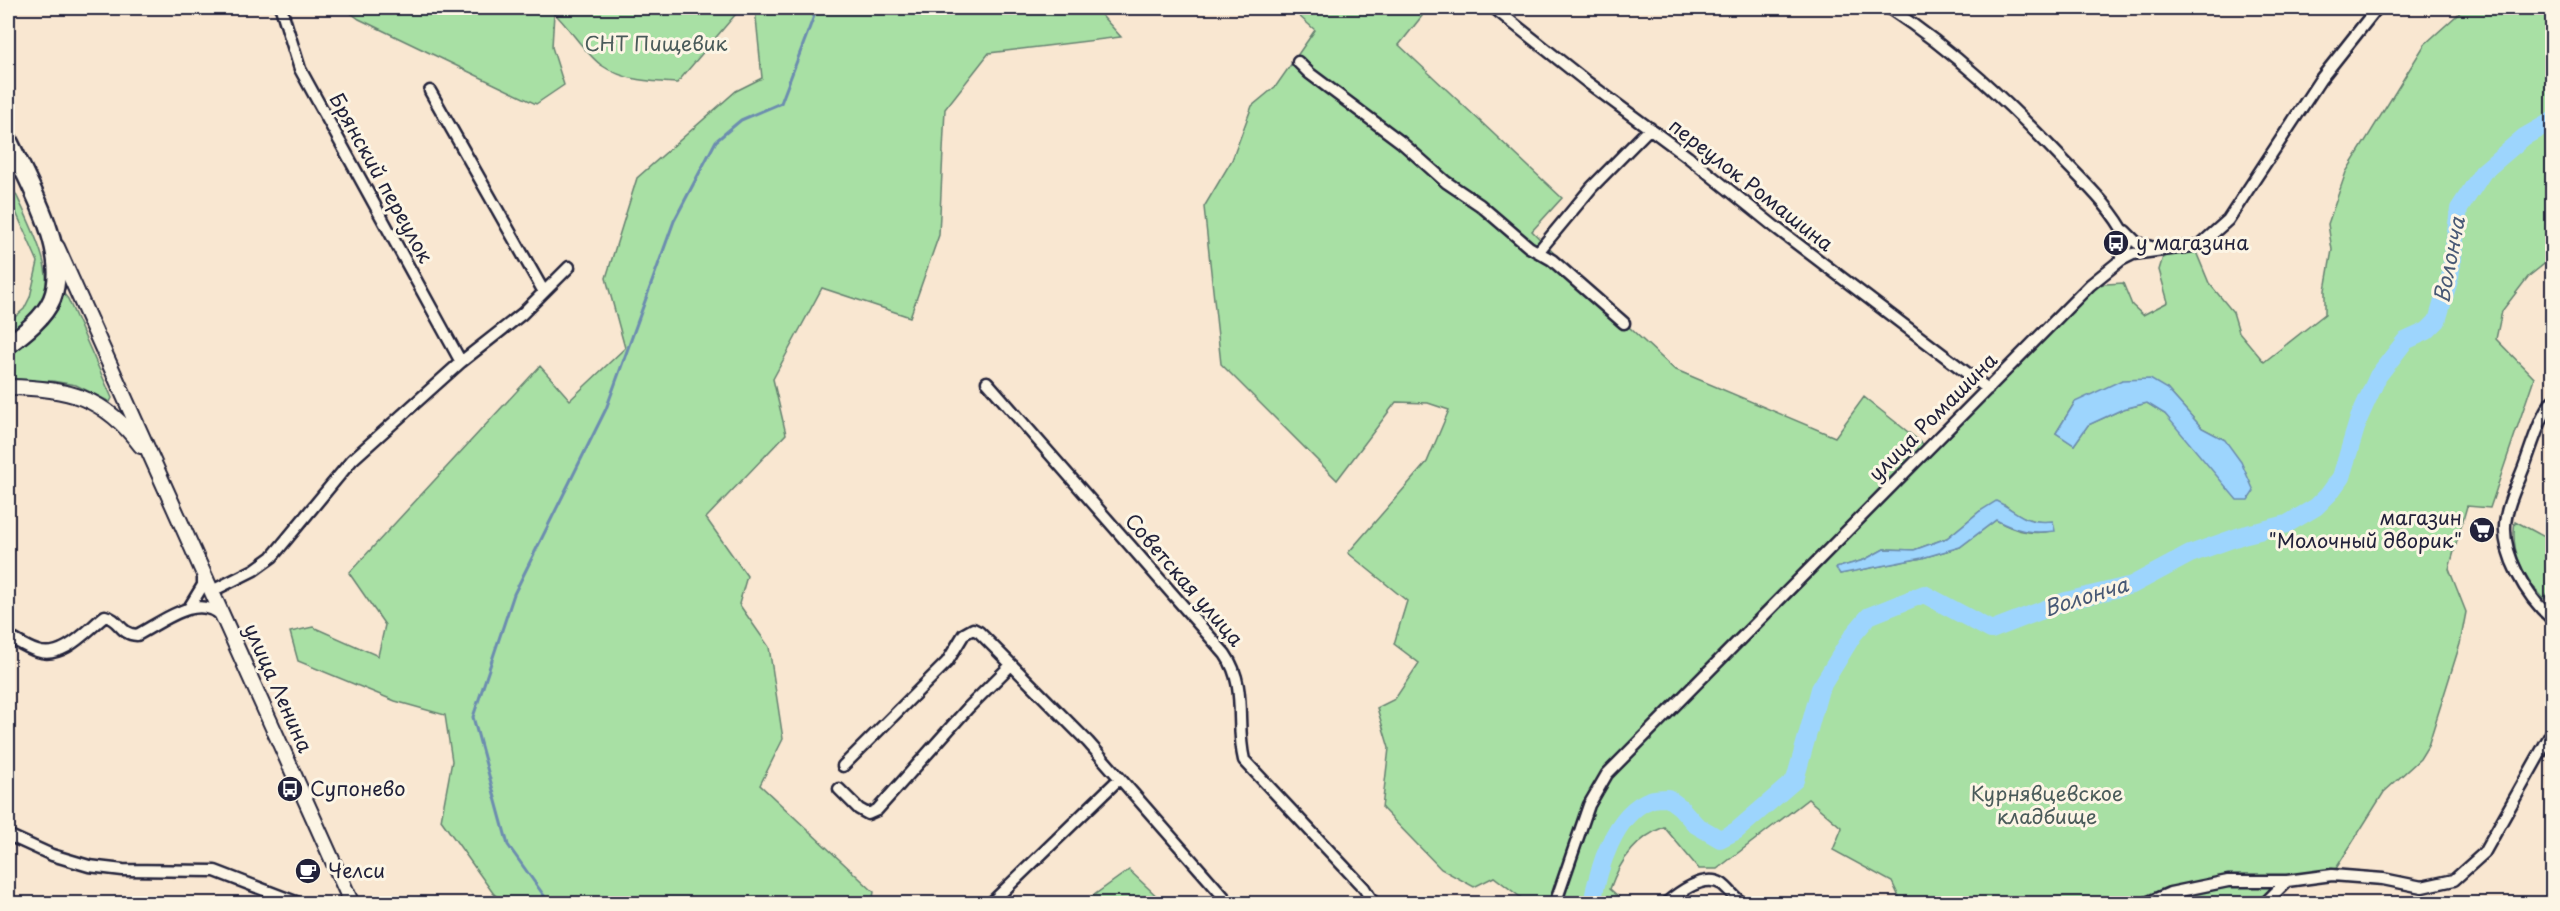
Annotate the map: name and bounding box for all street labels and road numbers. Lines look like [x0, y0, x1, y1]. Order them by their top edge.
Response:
street label: Брянский переулок [323, 87, 441, 268]
street label: переулок Ромашина [1663, 110, 1841, 258]
street label: улица Ромашина [1861, 345, 2004, 488]
street label: Советская улица [1118, 506, 1251, 653]
street label: улица Ленина [237, 618, 321, 757]

